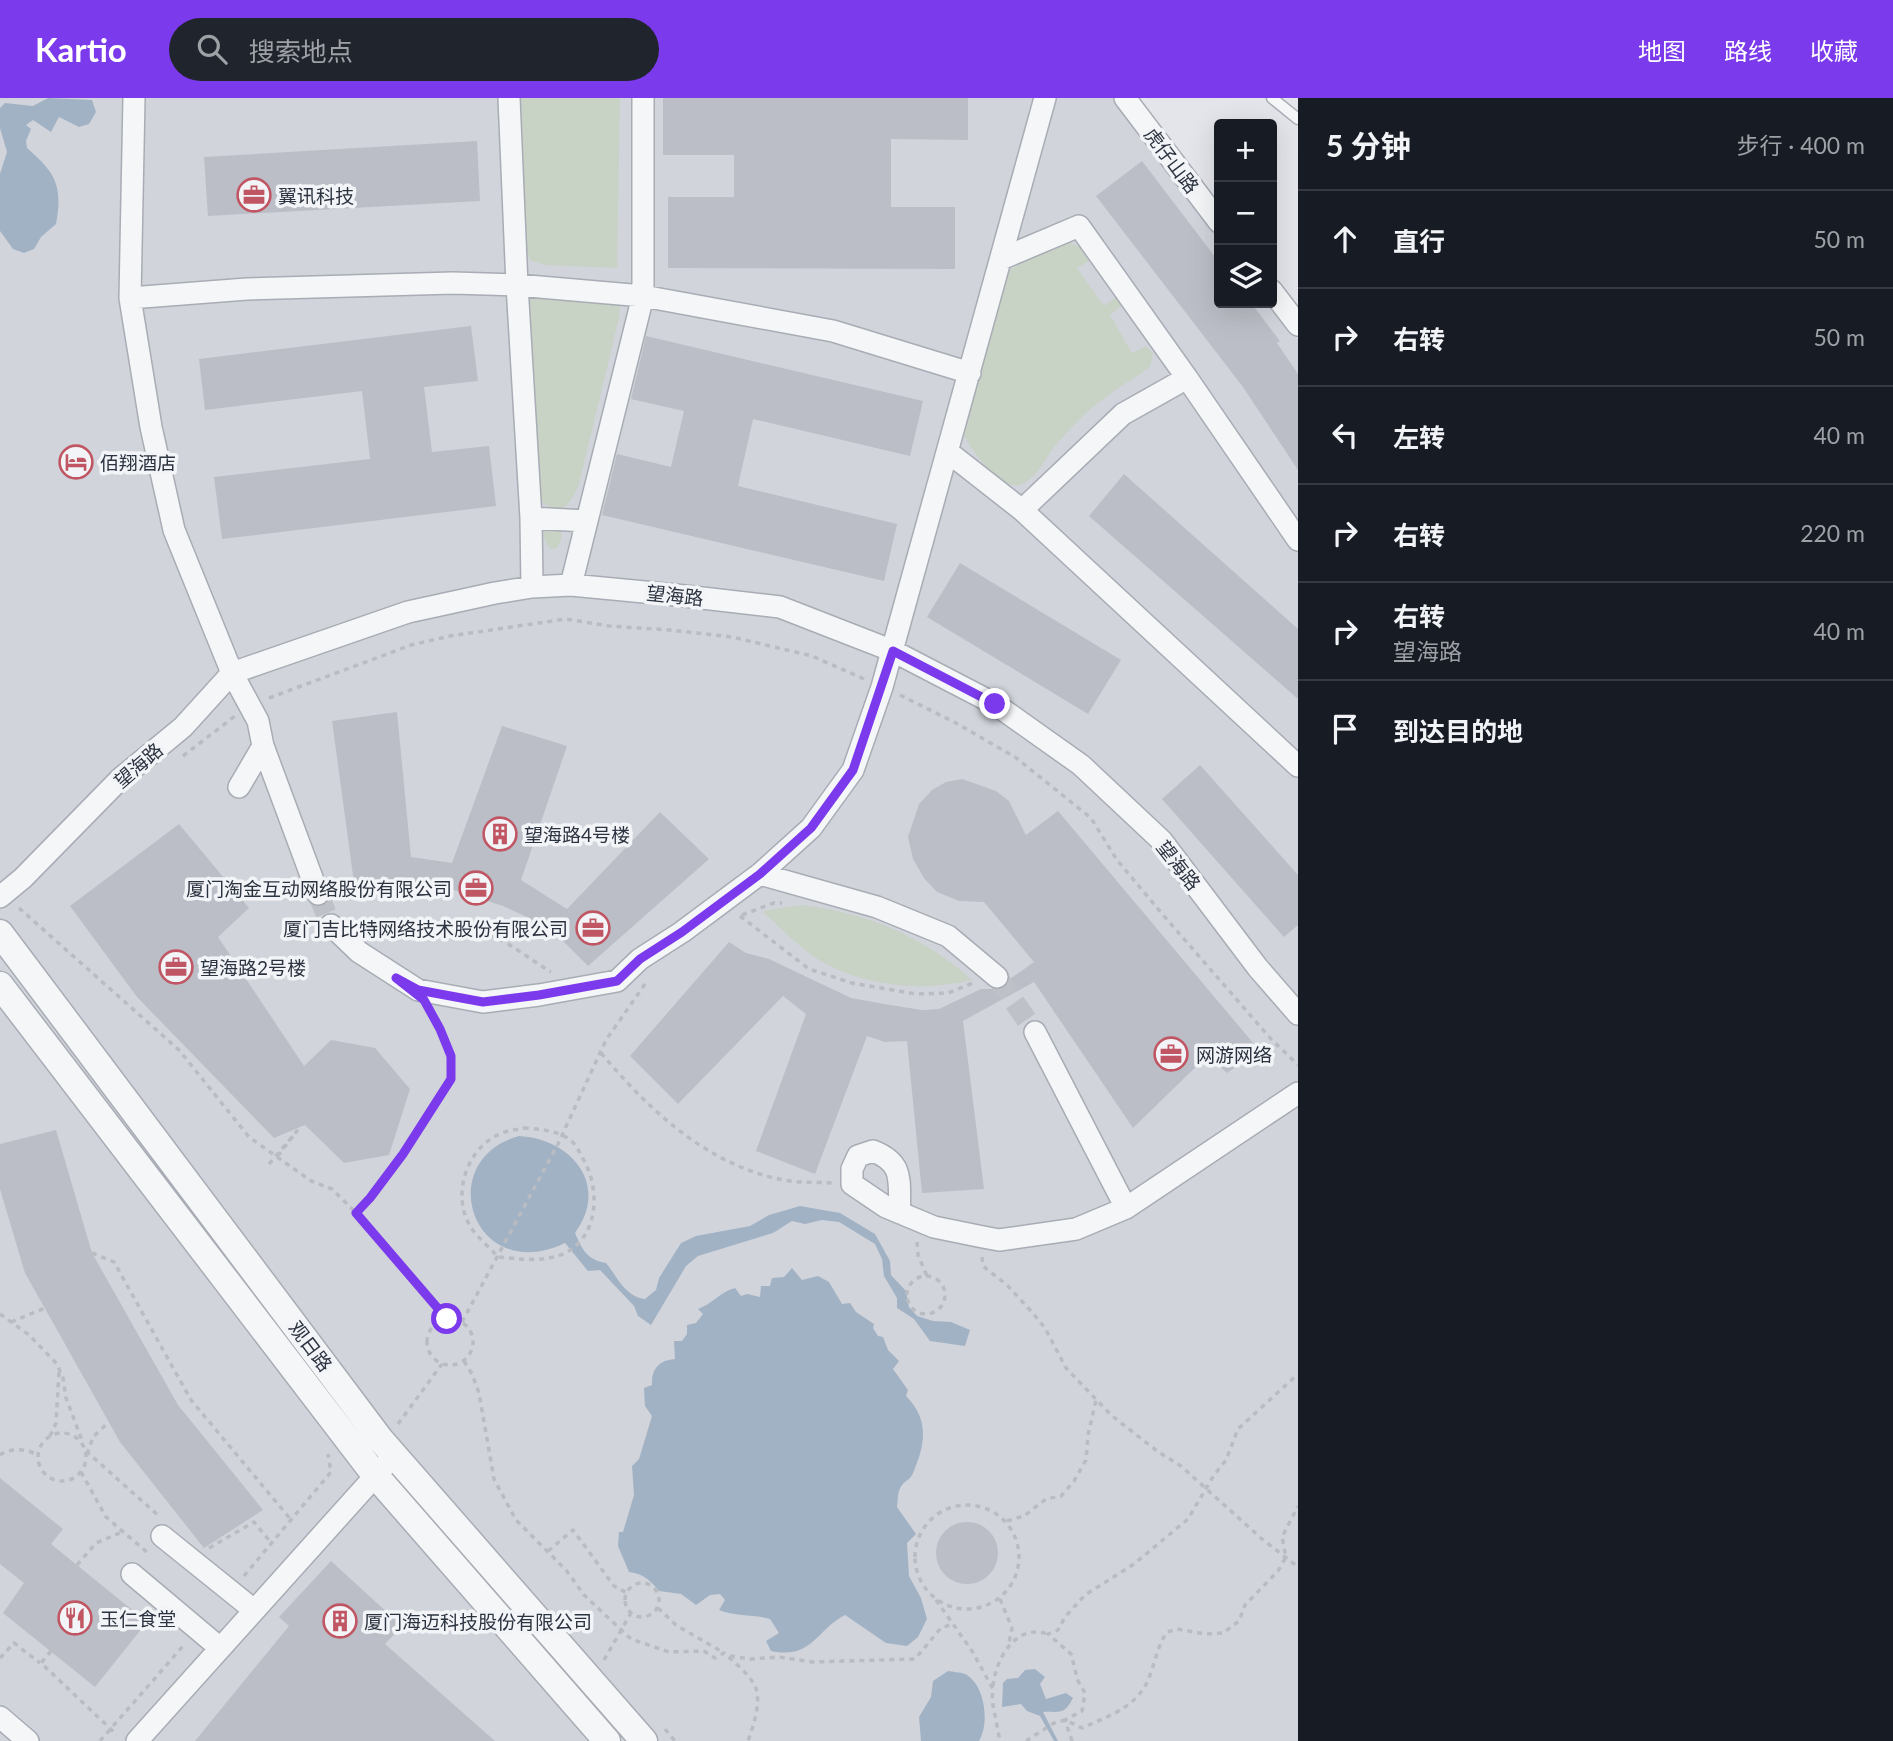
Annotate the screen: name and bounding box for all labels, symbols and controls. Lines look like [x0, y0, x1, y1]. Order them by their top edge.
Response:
search box [169, 18, 659, 81]
text: Kartio [35, 29, 127, 69]
icon: search [193, 30, 231, 68]
text: 搜索地点 [249, 35, 353, 67]
text: 地图 [1638, 36, 1686, 65]
text: 路线 [1724, 36, 1772, 65]
text: 收藏 [1810, 36, 1858, 65]
map controls [1214, 119, 1277, 308]
button: + [1214, 119, 1277, 182]
street label: 虎仔山路 [1140, 123, 1204, 197]
text: 5 分钟 [1326, 127, 1411, 163]
text: 步行 · 400 m [1736, 131, 1865, 159]
office icon: 翼讯科技 [235, 176, 273, 214]
button: − [1214, 182, 1277, 245]
place label: 翼讯科技 [278, 184, 354, 207]
icon: ahead [1326, 220, 1364, 258]
text: 直行 [1393, 225, 1445, 257]
text: 50 m [1814, 225, 1865, 253]
button: layers [1214, 245, 1277, 308]
icon: right [1326, 318, 1364, 356]
text: 右转 [1393, 323, 1445, 355]
text: 50 m [1814, 323, 1865, 351]
icon: left [1326, 416, 1364, 454]
text: 左转 [1393, 421, 1445, 453]
text: 40 m [1814, 421, 1865, 449]
hotel icon: 佰翔酒店 [57, 443, 95, 481]
place label: 佰翔酒店 [100, 451, 176, 474]
icon: right [1326, 514, 1364, 552]
text: 右转 [1393, 519, 1445, 551]
text: 220 m [1800, 519, 1865, 547]
street label: 望海路 [645, 581, 705, 609]
text: 右转 [1393, 600, 1445, 632]
icon: right [1326, 612, 1364, 650]
text: 40 m [1814, 617, 1865, 645]
text: 望海路 [1393, 637, 1462, 665]
route end [979, 688, 1010, 719]
icon: arrive [1326, 710, 1364, 748]
text: 到达目的地 [1393, 715, 1523, 747]
street label: 望海路 [109, 738, 167, 792]
building icon: 望海路4号楼 [481, 815, 519, 853]
place label: 望海路4号楼 [524, 823, 630, 846]
street label: 望海路 [1152, 835, 1206, 895]
office icon: 厦门淘金互动网络股份有限公司 [457, 869, 495, 907]
place label: 厦门淘金互动网络股份有限公司 [186, 877, 452, 900]
office icon: 厦门吉比特网络技术股份有限公司 [574, 909, 612, 947]
place label: 厦门吉比特网络技术股份有限公司 [283, 917, 568, 940]
office icon: 望海路2号楼 [157, 948, 195, 986]
place label: 望海路2号楼 [200, 956, 306, 979]
office icon: 网游网络 [1152, 1035, 1190, 1073]
place label: 网游网络 [1196, 1043, 1272, 1066]
route start [431, 1303, 462, 1334]
street label: 观日路 [285, 1316, 337, 1376]
restaurant icon: 玉仁食堂 [56, 1599, 94, 1637]
building icon: 厦门海迈科技股份有限公司 [321, 1602, 359, 1640]
place label: 玉仁食堂 [100, 1607, 176, 1630]
place label: 厦门海迈科技股份有限公司 [364, 1610, 592, 1633]

